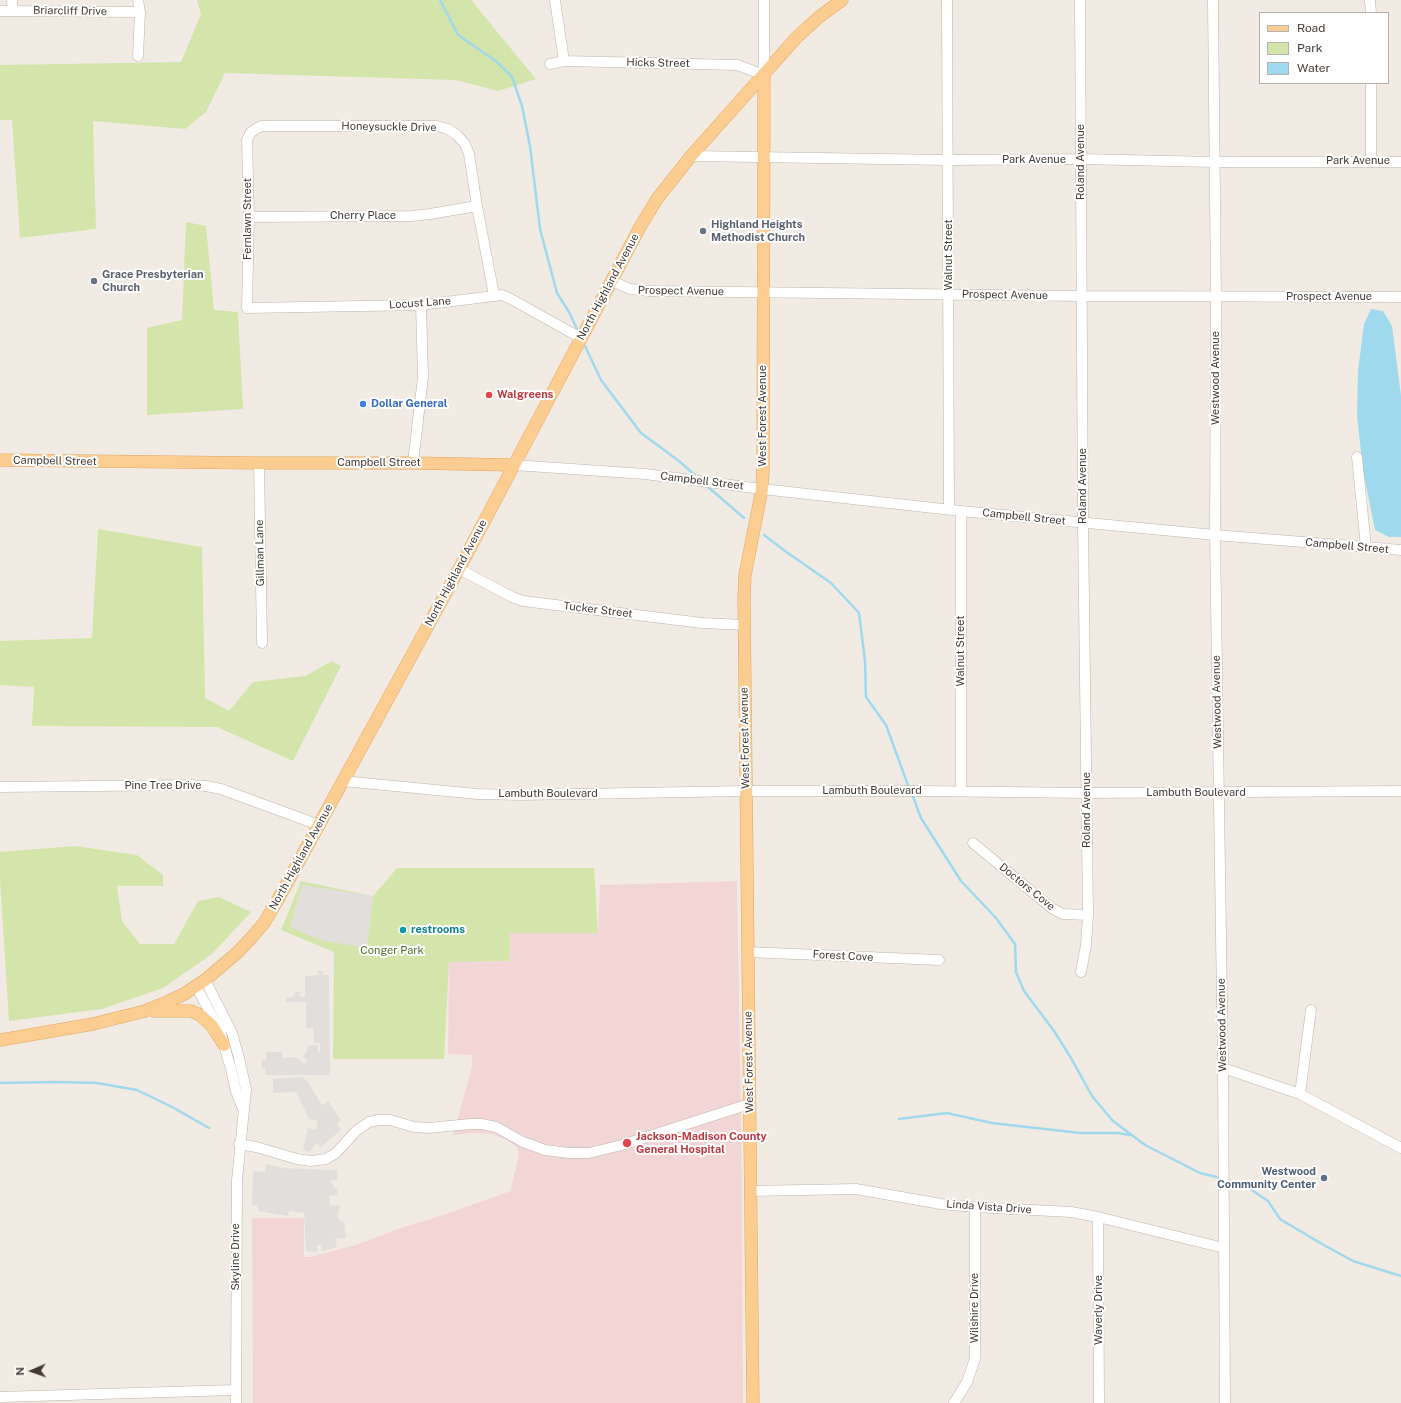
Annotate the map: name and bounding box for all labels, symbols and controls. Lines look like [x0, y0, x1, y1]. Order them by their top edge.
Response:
street label: Briarcliff Drive [33, 4, 107, 18]
legend [1259, 12, 1389, 84]
text: Road [1297, 21, 1325, 35]
text: Park [1297, 41, 1323, 55]
street label: Hicks Street [626, 56, 690, 70]
text: Water [1297, 61, 1330, 75]
street label: Honeysuckle Drive [341, 120, 437, 134]
street label: Roland Avenue [1074, 124, 1088, 200]
street label: Park Avenue [1002, 153, 1066, 167]
street label: Park Avenue [1326, 154, 1390, 168]
street label: Fernlawn Street [241, 178, 255, 260]
street label: Cherry Place [330, 209, 396, 223]
place label: Highland Heights Methodist Church [711, 218, 805, 244]
street label: Walnut Street [942, 219, 956, 291]
marker: Highland Heights Methodist Church [698, 226, 708, 236]
street label: North Highland Avenue [574, 231, 642, 343]
place label: Grace Presbyterian Church [102, 268, 204, 294]
marker: Grace Presbyterian Church [89, 276, 99, 286]
street label: Prospect Avenue [638, 284, 724, 298]
street label: Prospect Avenue [962, 288, 1048, 302]
street label: Prospect Avenue [1286, 290, 1372, 304]
street label: Locust Lane [389, 294, 451, 312]
street label: Westwood Avenue [1209, 331, 1223, 425]
street label: West Forest Avenue [756, 365, 770, 467]
place label: Walgreens [497, 388, 553, 402]
marker: Walgreens [484, 390, 494, 400]
place label: Dollar General [371, 397, 447, 411]
marker: Dollar General [358, 399, 368, 409]
street label: Roland Avenue [1076, 448, 1090, 524]
street label: Campbell Street [13, 454, 97, 468]
street label: Campbell Street [337, 456, 421, 470]
street label: Campbell Street [660, 469, 744, 493]
street label: Campbell Street [982, 506, 1066, 528]
street label: North Highland Avenue [422, 517, 490, 629]
street label: Gillman Lane [253, 520, 267, 586]
street label: Campbell Street [1305, 536, 1389, 556]
street label: Tucker Street [563, 599, 633, 621]
street label: Walnut Street [954, 615, 968, 687]
street label: Westwood Avenue [1210, 655, 1224, 749]
street label: West Forest Avenue [738, 687, 752, 789]
street label: Roland Avenue [1080, 772, 1094, 848]
street label: Pine Tree Drive [125, 779, 201, 793]
street label: Lambuth Boulevard [822, 784, 922, 798]
street label: Lambuth Boulevard [1146, 786, 1246, 800]
street label: Lambuth Boulevard [498, 787, 598, 801]
street label: North Highland Avenue [266, 802, 336, 912]
street label: Doctors Cove [997, 861, 1057, 913]
place label: restrooms [411, 923, 465, 937]
marker: restrooms [398, 925, 408, 935]
park label: Conger Park [360, 944, 424, 958]
street label: Forest Cove [812, 948, 874, 964]
street label: Westwood Avenue [1215, 978, 1229, 1072]
street label: West Forest Avenue [742, 1011, 756, 1113]
place label: Jackson-Madison County General Hospital [636, 1130, 767, 1156]
marker: Jackson-Madison County General Hospital [621, 1137, 633, 1149]
place label: Westwood Community Center [1217, 1165, 1316, 1191]
marker: Westwood Community Center [1319, 1173, 1329, 1183]
street label: Linda Vista Drive [946, 1197, 1032, 1217]
street label: Skyline Drive [229, 1223, 243, 1291]
street label: Wilshire Drive [968, 1273, 982, 1343]
street label: Waverly Drive [1092, 1275, 1106, 1345]
north arrow [12, 1351, 52, 1391]
text: N [14, 1367, 26, 1376]

